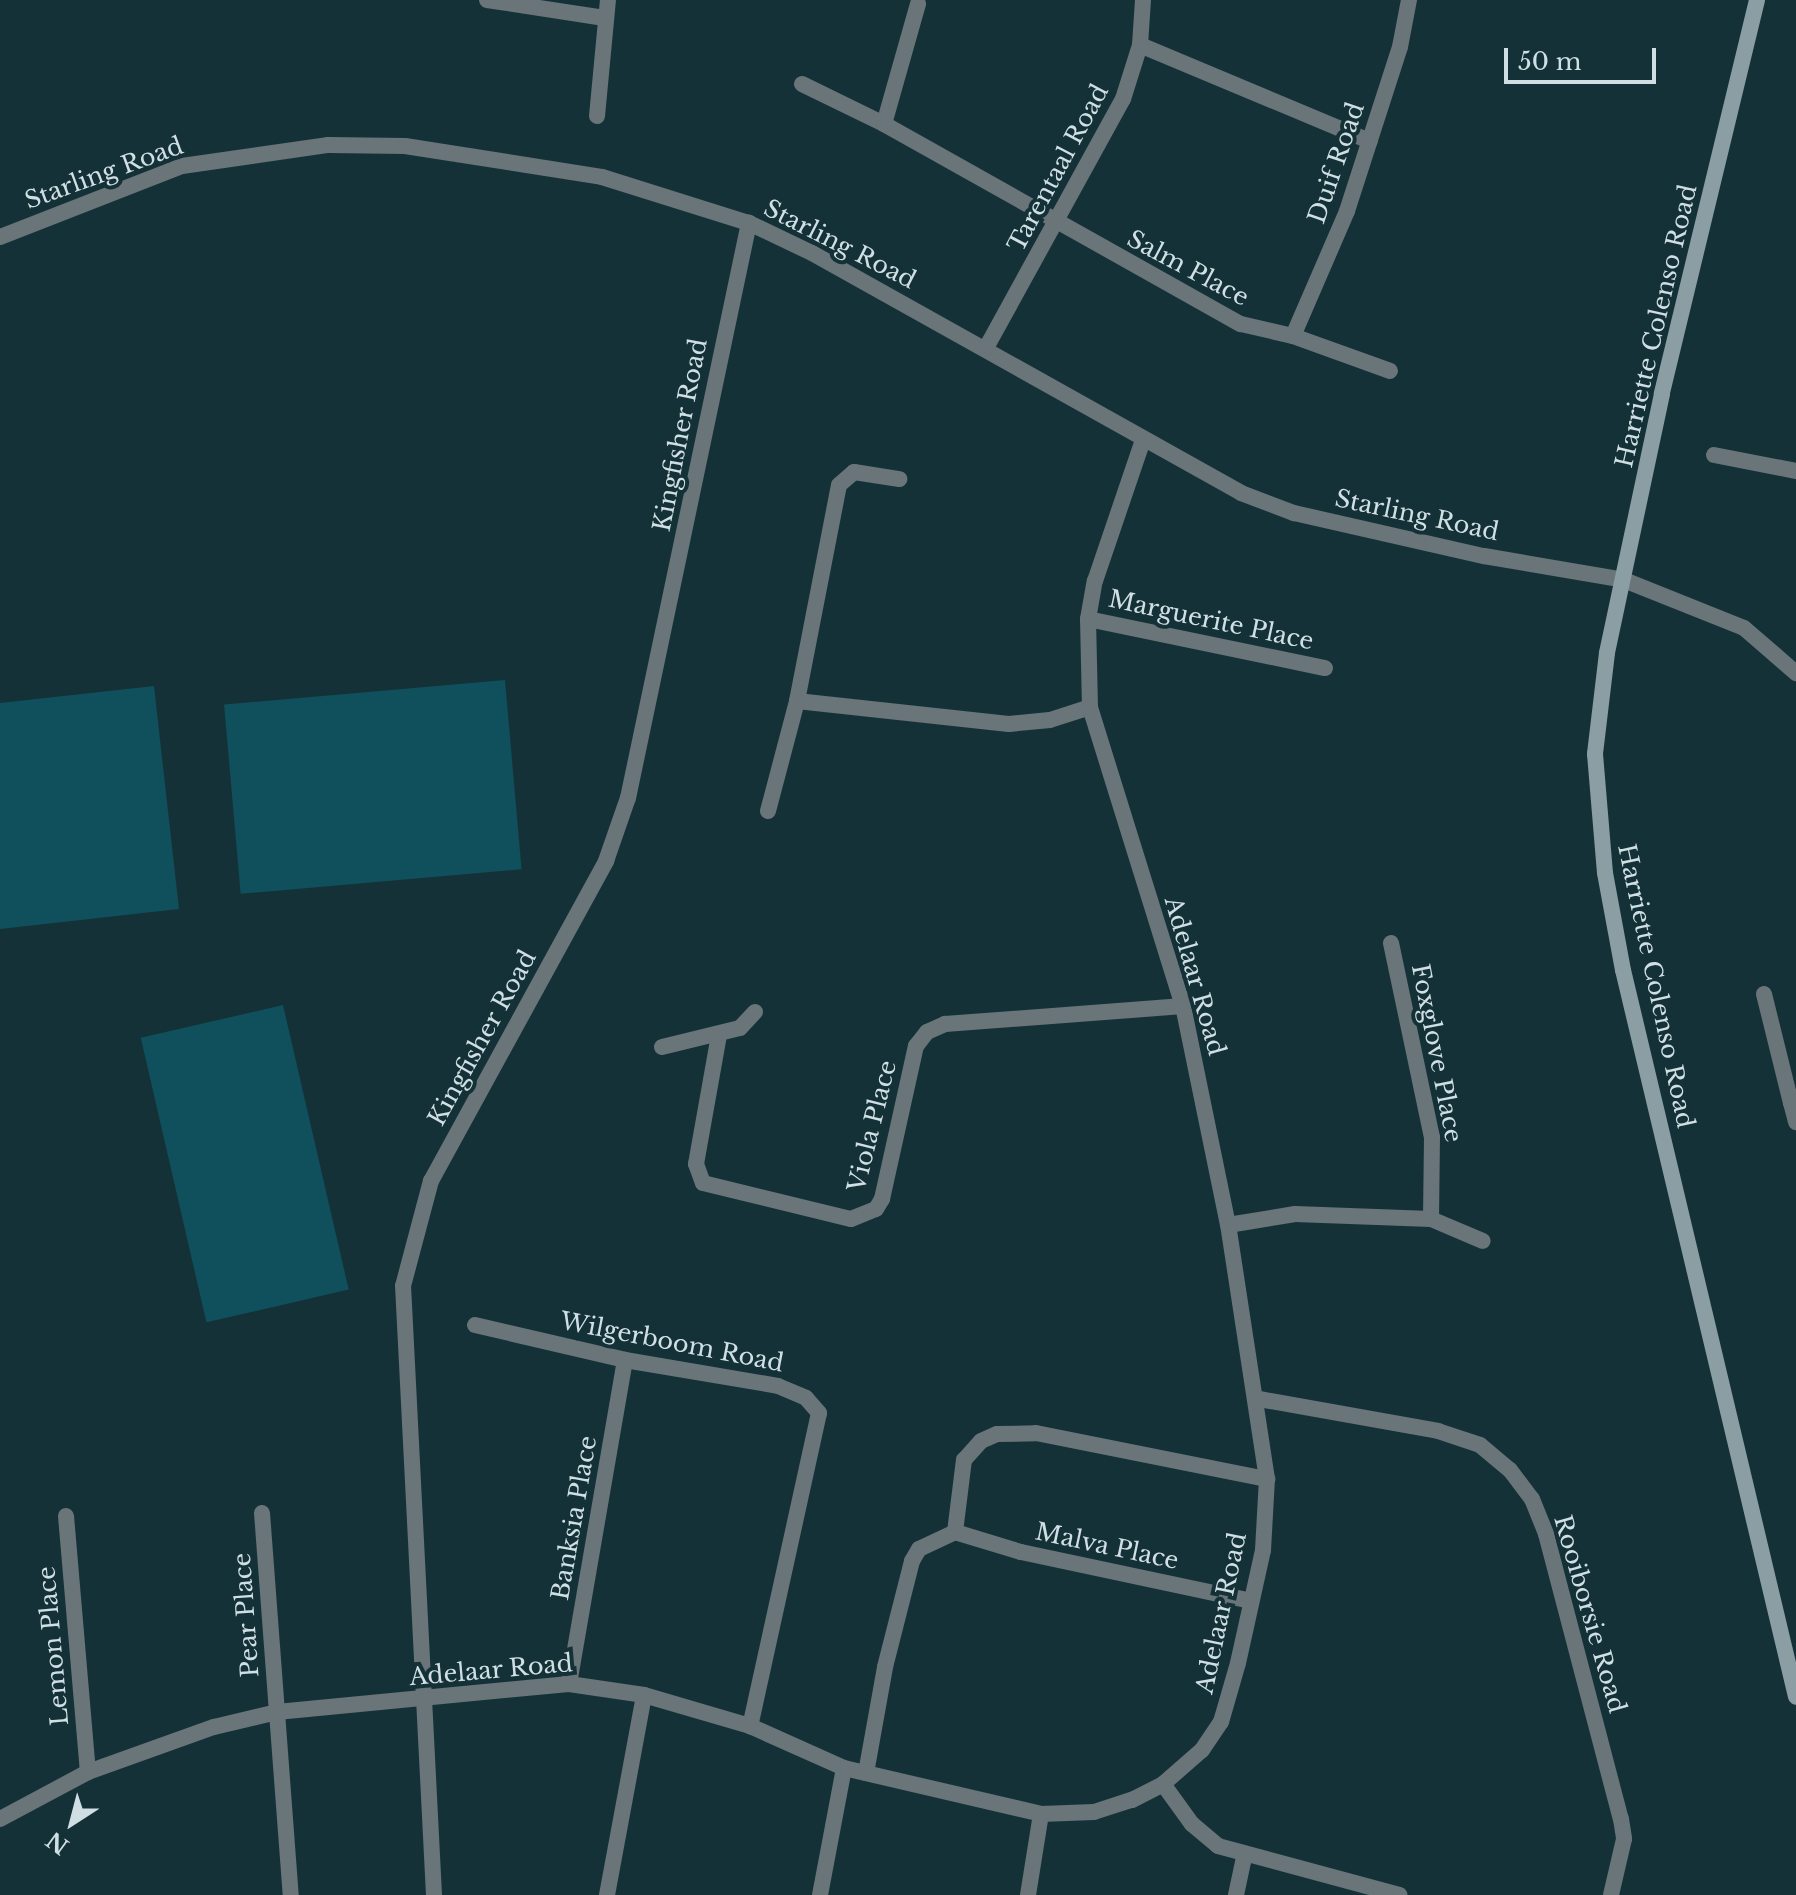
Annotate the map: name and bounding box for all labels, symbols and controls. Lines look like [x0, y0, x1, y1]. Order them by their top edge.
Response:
scale bar [1508, 32, 1660, 82]
text: 50 m [1518, 47, 1581, 76]
street label: Tarentaal Road [1002, 79, 1114, 257]
street label: Duif Road [1302, 99, 1370, 227]
street label: Starling Road [21, 131, 187, 215]
street label: Harriette Colenso Road [1609, 182, 1703, 470]
street label: Starling Road [759, 193, 921, 295]
street label: Salm Place [1122, 224, 1254, 312]
street label: Kingfisher Road [647, 336, 713, 534]
street label: Starling Road [1332, 484, 1502, 546]
street label: Marguerite Place [1106, 584, 1316, 656]
street label: Harriette Colenso Road [1612, 841, 1700, 1131]
street label: Adelaar Road [1158, 893, 1232, 1059]
street label: Kingfisher Road [422, 945, 542, 1131]
street label: Foxglove Place [1406, 961, 1468, 1145]
street label: Viola Place [842, 1057, 902, 1195]
street label: Wilgerboom Road [558, 1306, 786, 1378]
street label: Banksia Place [545, 1434, 603, 1602]
street label: Rooiborsie Road [1548, 1512, 1632, 1716]
street label: Malva Place [1033, 1517, 1181, 1575]
street label: Adelaar Road [1190, 1529, 1252, 1697]
street label: Pear Place [227, 1551, 265, 1679]
street label: Lemon Place [32, 1565, 74, 1727]
street label: Adelaar Road [408, 1648, 574, 1692]
north arrow [32, 1783, 112, 1863]
text: N [41, 1826, 74, 1860]

